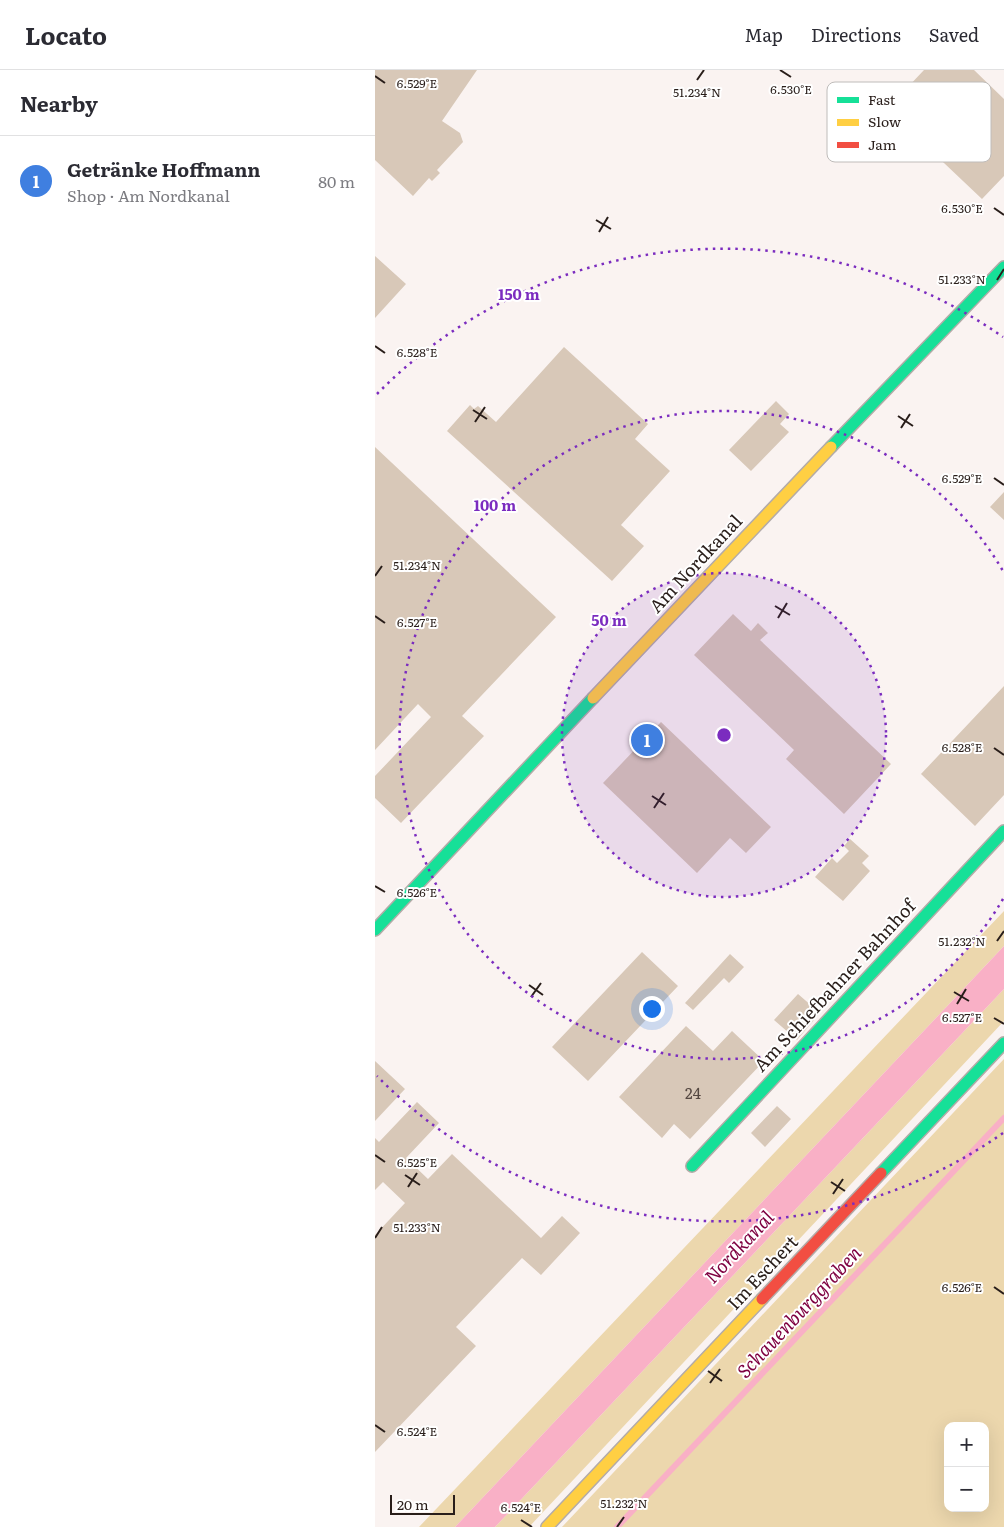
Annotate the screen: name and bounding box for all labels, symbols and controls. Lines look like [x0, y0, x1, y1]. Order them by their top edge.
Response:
text: Locato [25, 17, 107, 52]
text: Map [745, 21, 783, 48]
text: Directions [811, 21, 901, 48]
text: Saved [929, 21, 979, 48]
text: 6.529°E [397, 74, 438, 92]
text: 6.530°E [770, 80, 812, 98]
legend [827, 82, 991, 162]
text: 51.234°N [673, 83, 721, 101]
text: Nearby [20, 87, 98, 118]
text: Fast [868, 89, 896, 109]
text: Slow [868, 111, 901, 131]
text: Jam [868, 134, 897, 154]
text: Getränke Hoffmann [67, 155, 260, 183]
text: 1 [33, 169, 39, 193]
text: 80 m [318, 169, 355, 193]
text: Shop · Am Nordkanal [67, 183, 230, 207]
text: 6.530°E [941, 199, 983, 217]
text: 51.233°N [938, 270, 986, 288]
text: 150 m [498, 282, 540, 305]
text: 6.528°E [397, 343, 438, 361]
text: 6.529°E [942, 469, 983, 487]
text: 100 m [474, 493, 516, 516]
street label: Am Nordkanal [642, 508, 748, 618]
text: 51.234°N [393, 556, 441, 574]
text: 50 m [591, 608, 627, 631]
text: 6.527°E [397, 613, 437, 631]
pin: 1 [631, 721, 663, 759]
centre of rings [715, 726, 733, 744]
text: 6.528°E [942, 738, 983, 756]
text: 6.526°E [397, 883, 438, 901]
street label: Am Schiefbahner Bahnhof [747, 891, 923, 1077]
text: 51.232°N [938, 932, 986, 950]
your location [639, 996, 665, 1022]
text: 6.527°E [942, 1008, 982, 1026]
house number: 24 [685, 1081, 701, 1104]
text: 6.525°E [397, 1153, 437, 1171]
water label: Nordkanal [697, 1203, 780, 1289]
text: 51.233°N [393, 1218, 441, 1236]
street label: Im Eschert [720, 1228, 804, 1315]
water label: Schauenburggraben [730, 1239, 867, 1384]
text: 6.526°E [942, 1278, 983, 1296]
text: 6.524°E [397, 1422, 438, 1440]
map controls [944, 1422, 989, 1512]
button: + [944, 1422, 989, 1467]
button: − [944, 1467, 989, 1512]
scale bar [390, 1492, 455, 1515]
text: 20 m [397, 1494, 429, 1514]
text: 51.232°N [600, 1494, 648, 1512]
text: 6.524°E [501, 1498, 542, 1516]

